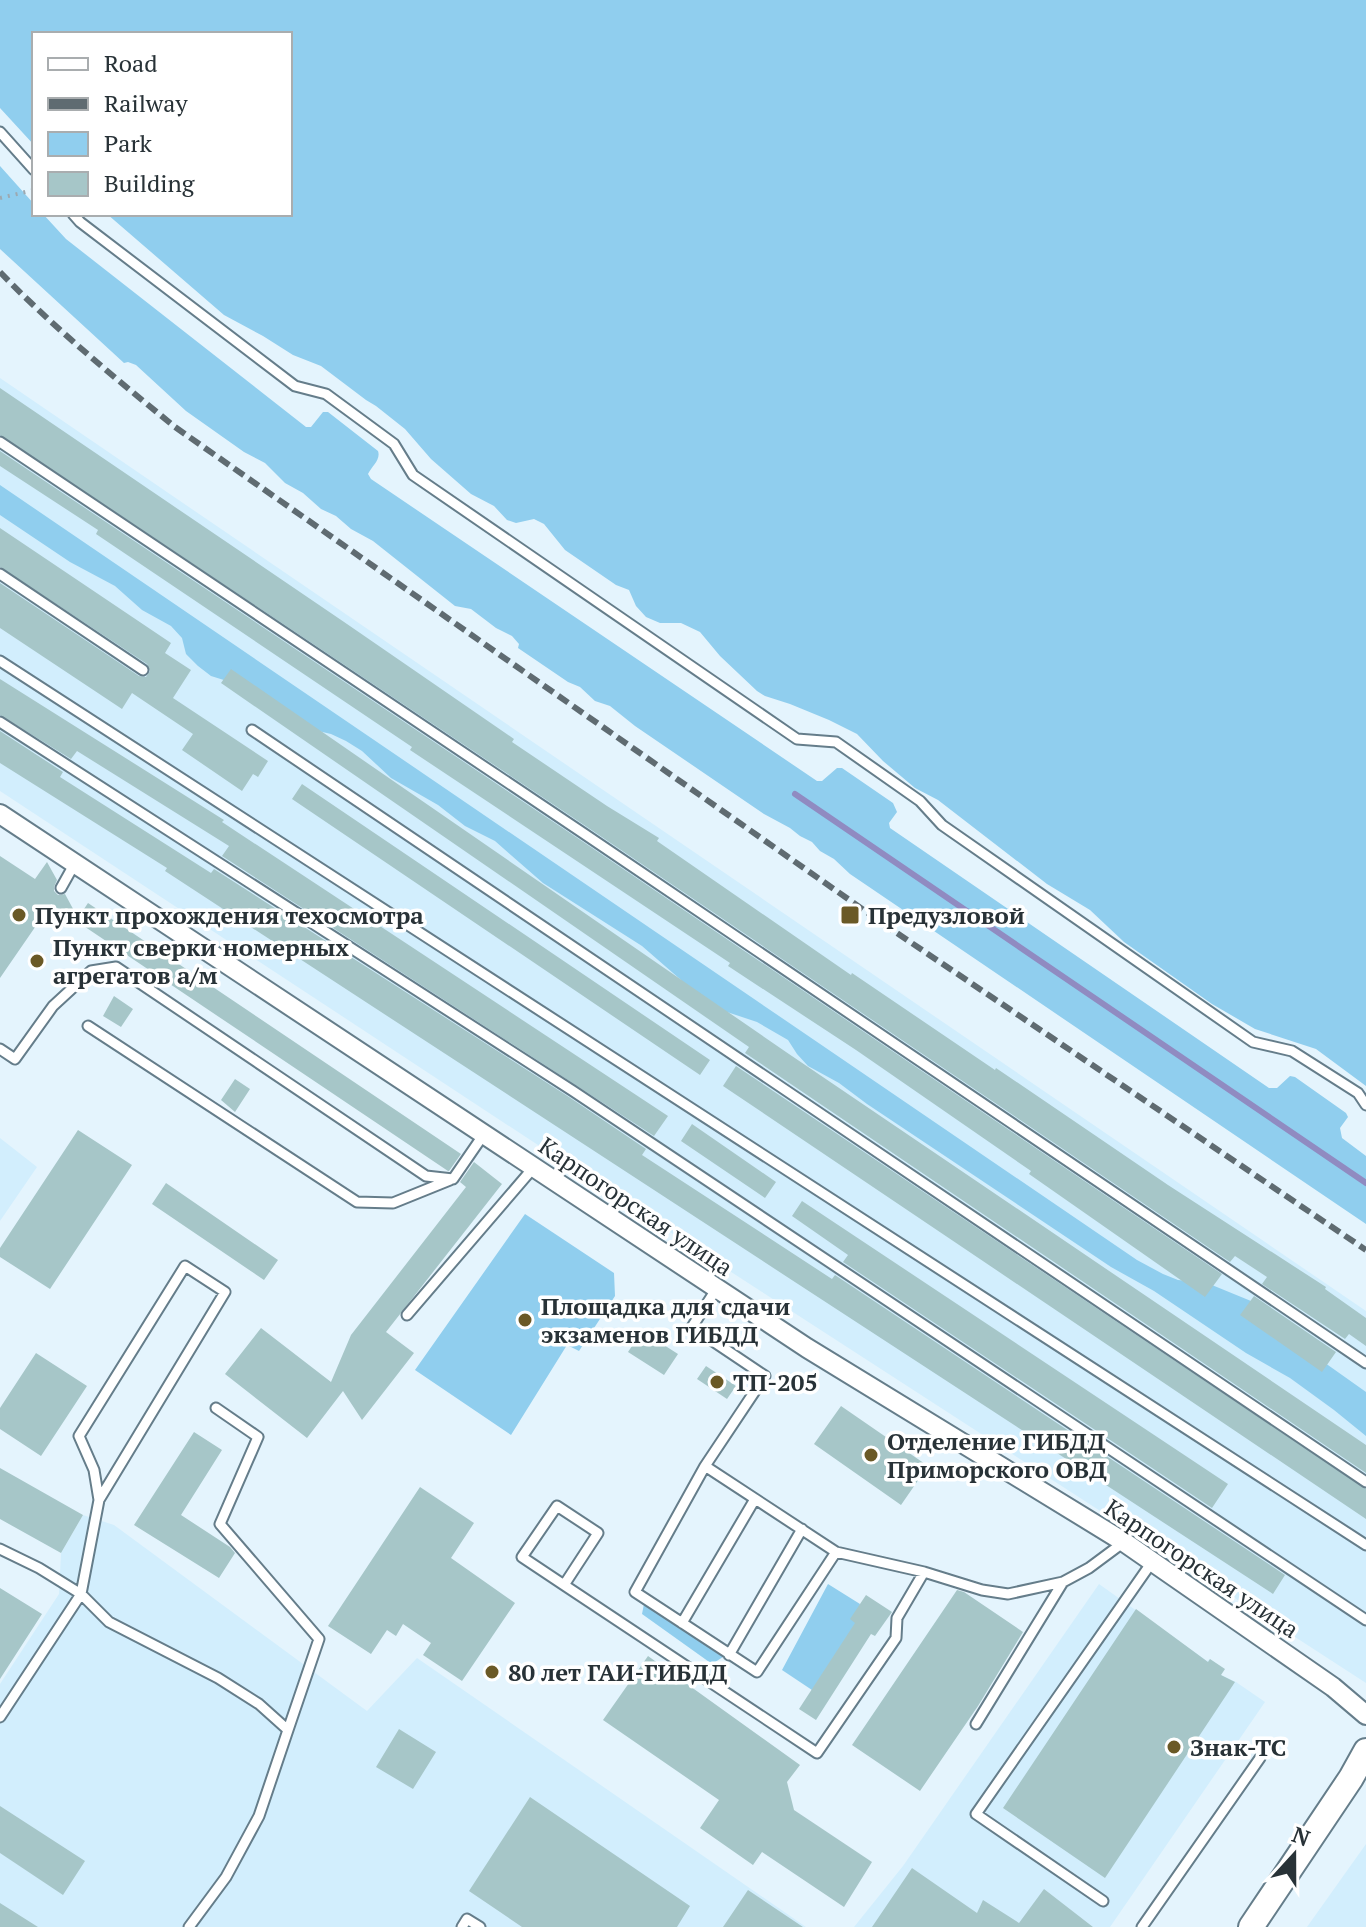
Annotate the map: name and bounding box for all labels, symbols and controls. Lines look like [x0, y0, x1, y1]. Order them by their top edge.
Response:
legend [32, 32, 292, 216]
text: Road [104, 47, 158, 79]
text: Railway [104, 87, 188, 119]
text: Park [104, 127, 153, 159]
text: Building [104, 167, 195, 199]
place label: Пункт прохождения техосмотра [35, 899, 424, 931]
place label: Предузловой [868, 899, 1025, 931]
marker: Предузловой [839, 904, 861, 926]
marker: Пункт прохождения техосмотра [10, 906, 28, 924]
place label: Пункт сверки номерных агрегатов а/м [53, 931, 350, 991]
marker: Пункт сверки номерных агрегатов а/м [28, 952, 46, 970]
street label: Карпогорская улица [533, 1129, 739, 1283]
place label: Площадка для сдачи экзаменов ГИБДД [541, 1290, 790, 1350]
marker: Площадка для сдачи экзаменов ГИБДД [516, 1311, 534, 1329]
place label: ТП-205 [733, 1366, 818, 1398]
marker: ТП-205 [708, 1373, 726, 1391]
place label: Отделение ГИБДД Приморского ОВД [887, 1425, 1107, 1485]
marker: Отделение ГИБДД Приморского ОВД [862, 1446, 880, 1464]
street label: Карпогорская улица [1099, 1491, 1305, 1645]
place label: 80 лет ГАИ-ГИБДД [508, 1656, 728, 1688]
marker: 80 лет ГАИ-ГИБДД [483, 1663, 501, 1681]
place label: Знак-ТС [1190, 1731, 1287, 1763]
marker: Знак-ТС [1165, 1738, 1183, 1756]
north arrow [1254, 1815, 1334, 1895]
text: N [1288, 1819, 1315, 1853]

